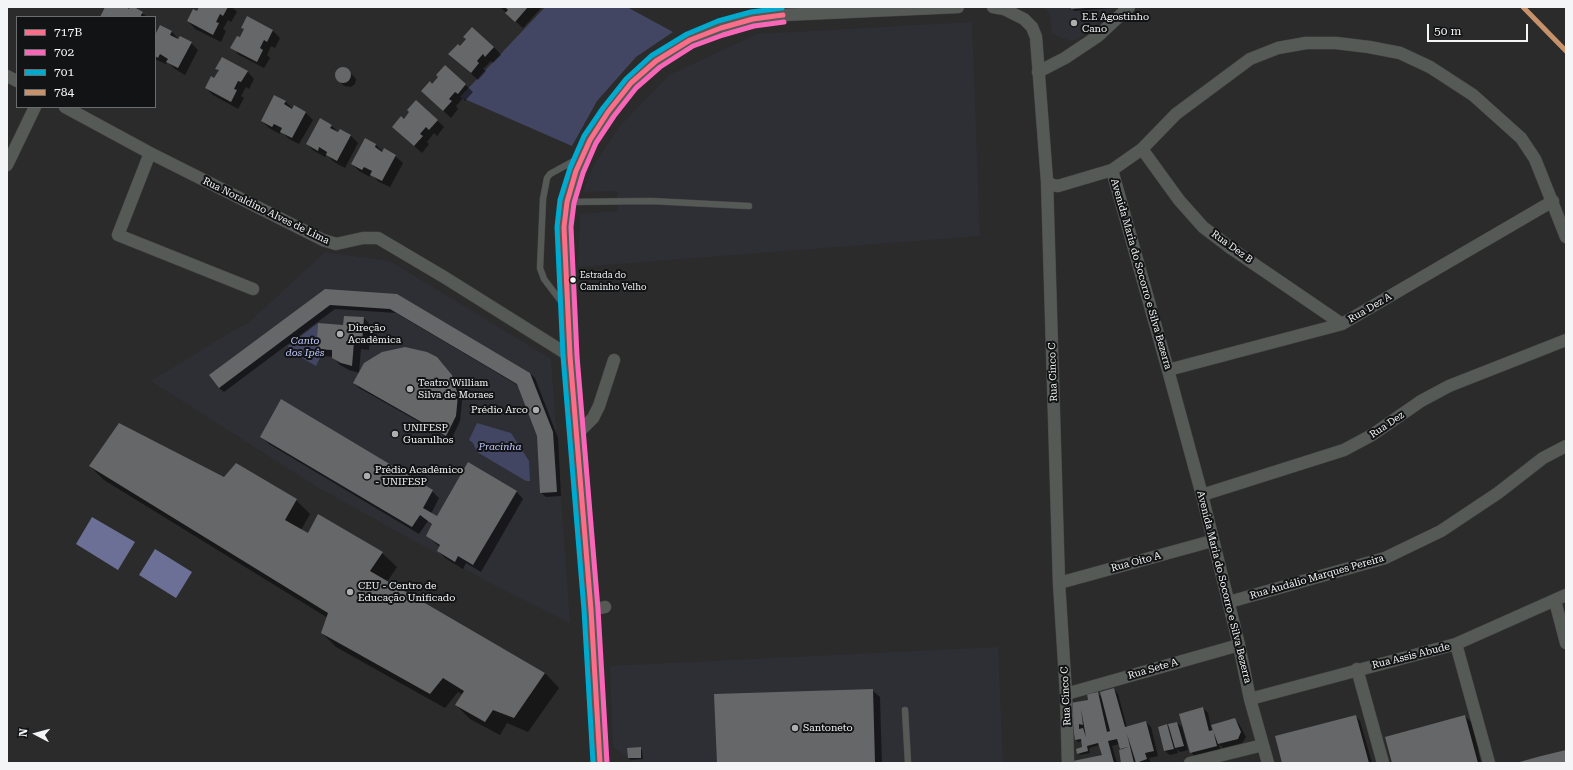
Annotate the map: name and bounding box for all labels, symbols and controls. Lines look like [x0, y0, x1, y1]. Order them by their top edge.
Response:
place label: E.E Agostinho Cano [1082, 11, 1149, 34]
legend [16, 16, 156, 108]
scale bar [1429, 16, 1530, 42]
marker: E.E Agostinho Cano [1069, 18, 1079, 28]
text: 50 m [1434, 24, 1461, 38]
text: 717B [54, 25, 82, 39]
text: 702 [54, 45, 74, 59]
text: 701 [54, 65, 74, 79]
text: 784 [54, 85, 74, 99]
street label: Rua Noraldino Alves de Lima [201, 175, 331, 247]
street label: Avenida Maria do Socorro e Silva Bezerra [1108, 177, 1174, 371]
street label: Rua Dez B [1209, 228, 1255, 266]
place label: Estrada do Caminho Velho [580, 270, 646, 291]
marker: Estrada do Caminho Velho [568, 275, 578, 285]
street label: Rua Dez A [1346, 291, 1394, 325]
place label: Direção Acadêmica [348, 322, 401, 346]
marker: Direção Acadêmica [335, 329, 345, 339]
park label: Canto dos Ipês [286, 335, 324, 358]
street label: Rua Cinco C [1046, 342, 1060, 402]
place label: Teatro William Silva de Moraes [418, 377, 494, 400]
marker: Teatro William Silva de Moraes [405, 384, 415, 394]
place label: Prédio Arco [471, 404, 528, 416]
marker: Prédio Arco [531, 405, 541, 415]
street label: Rua Dez [1368, 409, 1406, 441]
place label: UNIFESP Guarulhos [403, 422, 453, 446]
marker: UNIFESP Guarulhos [390, 429, 400, 439]
park label: Pracinha [479, 441, 521, 453]
place label: Prédio Acadêmico - UNIFESP [375, 464, 463, 488]
marker: Prédio Acadêmico - UNIFESP [362, 471, 372, 481]
street label: Avenida Maria do Socorro e Silva Bezerra [1194, 490, 1254, 684]
street label: Rua Oito A [1110, 550, 1162, 574]
street label: Rua Audálio Marques Pereira [1249, 552, 1385, 602]
place label: CEU - Centro de Educação Unificado [358, 580, 455, 604]
marker: CEU - Centro de Educação Unificado [345, 587, 355, 597]
street label: Rua Assis Abude [1371, 641, 1451, 671]
street label: Rua Sete A [1127, 656, 1179, 682]
street label: Rua Cinco C [1058, 666, 1074, 726]
north arrow [16, 714, 56, 754]
place label: Santoneto [803, 722, 853, 734]
marker: Santoneto [790, 723, 800, 733]
text: N [17, 728, 30, 738]

